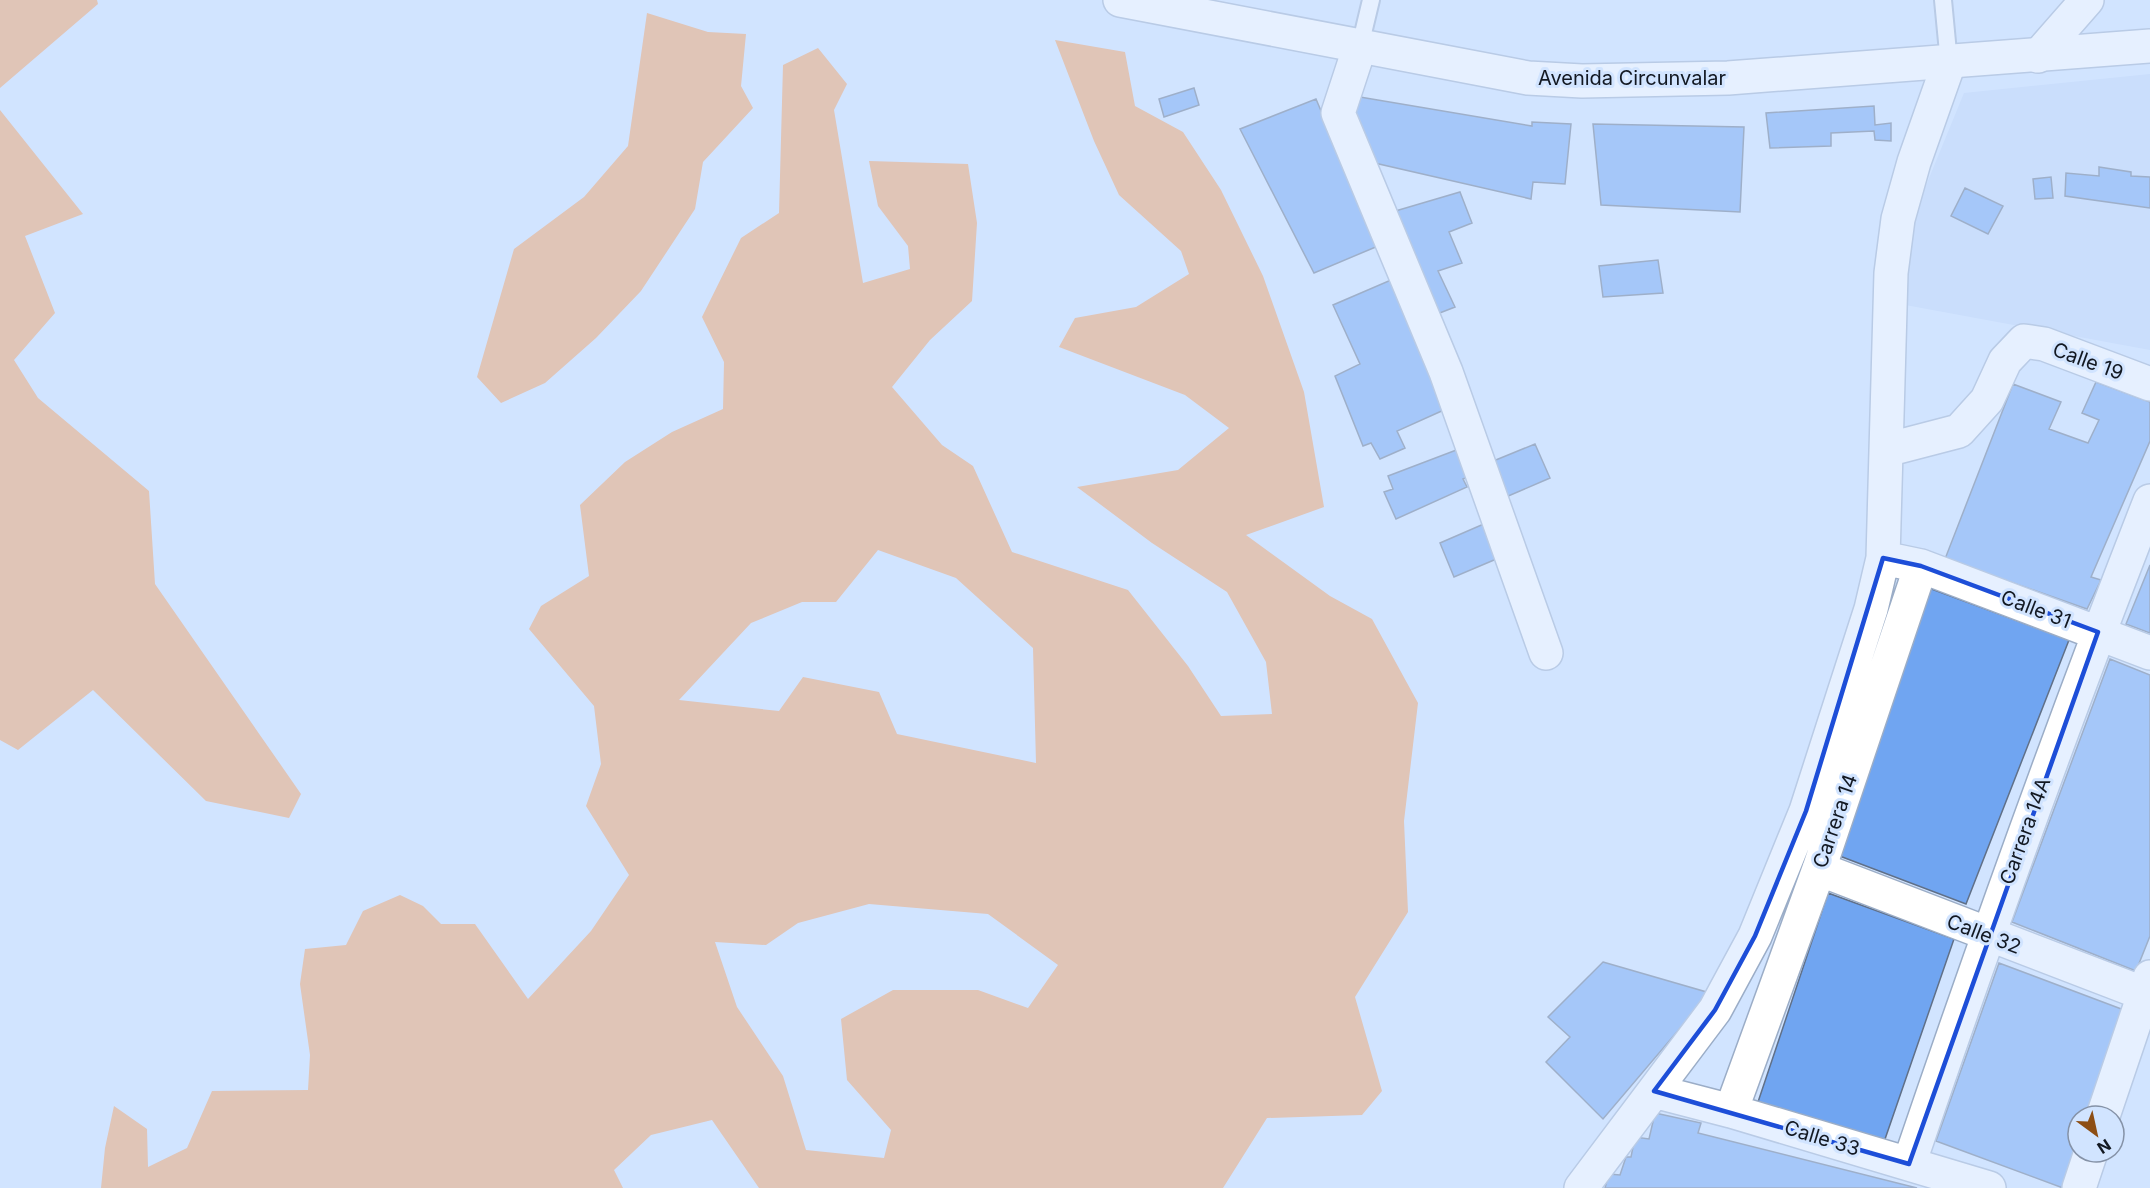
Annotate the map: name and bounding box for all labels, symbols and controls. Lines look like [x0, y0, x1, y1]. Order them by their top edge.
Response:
street label: Avenida Circunvalar [1538, 66, 1727, 90]
street label: Calle 19 [2049, 337, 2127, 385]
street label: Calle 31 [1997, 585, 2075, 633]
street label: Carrera 14 [1808, 771, 1862, 871]
street label: Carrera 14A [1995, 774, 2055, 888]
street label: Calle 32 [1944, 909, 2024, 959]
north arrow [2066, 1104, 2126, 1164]
street label: Calle 33 [1781, 1115, 1863, 1161]
text: N [2094, 1135, 2115, 1158]

